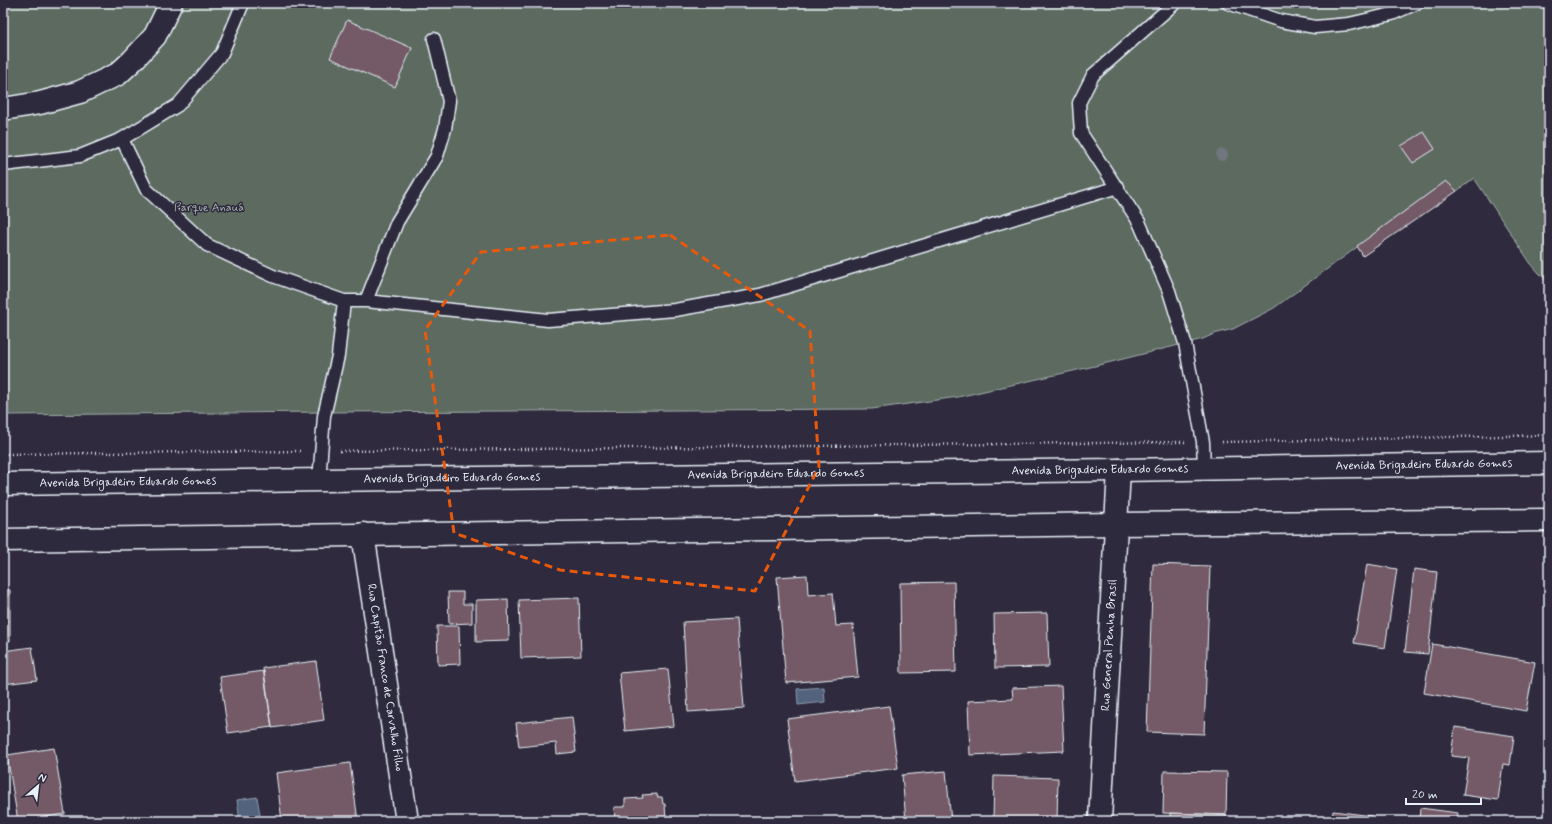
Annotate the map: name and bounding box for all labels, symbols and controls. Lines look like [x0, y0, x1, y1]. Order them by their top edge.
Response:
park label: Parque Anauá [174, 200, 244, 216]
street label: Avenida Brigadeiro Eduardo Gomes [1335, 456, 1513, 474]
street label: Avenida Brigadeiro Eduardo Gomes [1011, 461, 1189, 479]
street label: Avenida Brigadeiro Eduardo Gomes [687, 465, 865, 483]
street label: Avenida Brigadeiro Eduardo Gomes [363, 469, 541, 487]
street label: Avenida Brigadeiro Eduardo Gomes [39, 473, 217, 492]
street label: Rua General Penha Brasil [1098, 579, 1121, 712]
street label: Rua Capitão Franco de Carvalho Filho [363, 582, 407, 773]
north arrow [18, 766, 58, 806]
text: N [36, 770, 49, 786]
scale bar [1406, 780, 1481, 806]
text: 20 m [1412, 787, 1438, 803]

